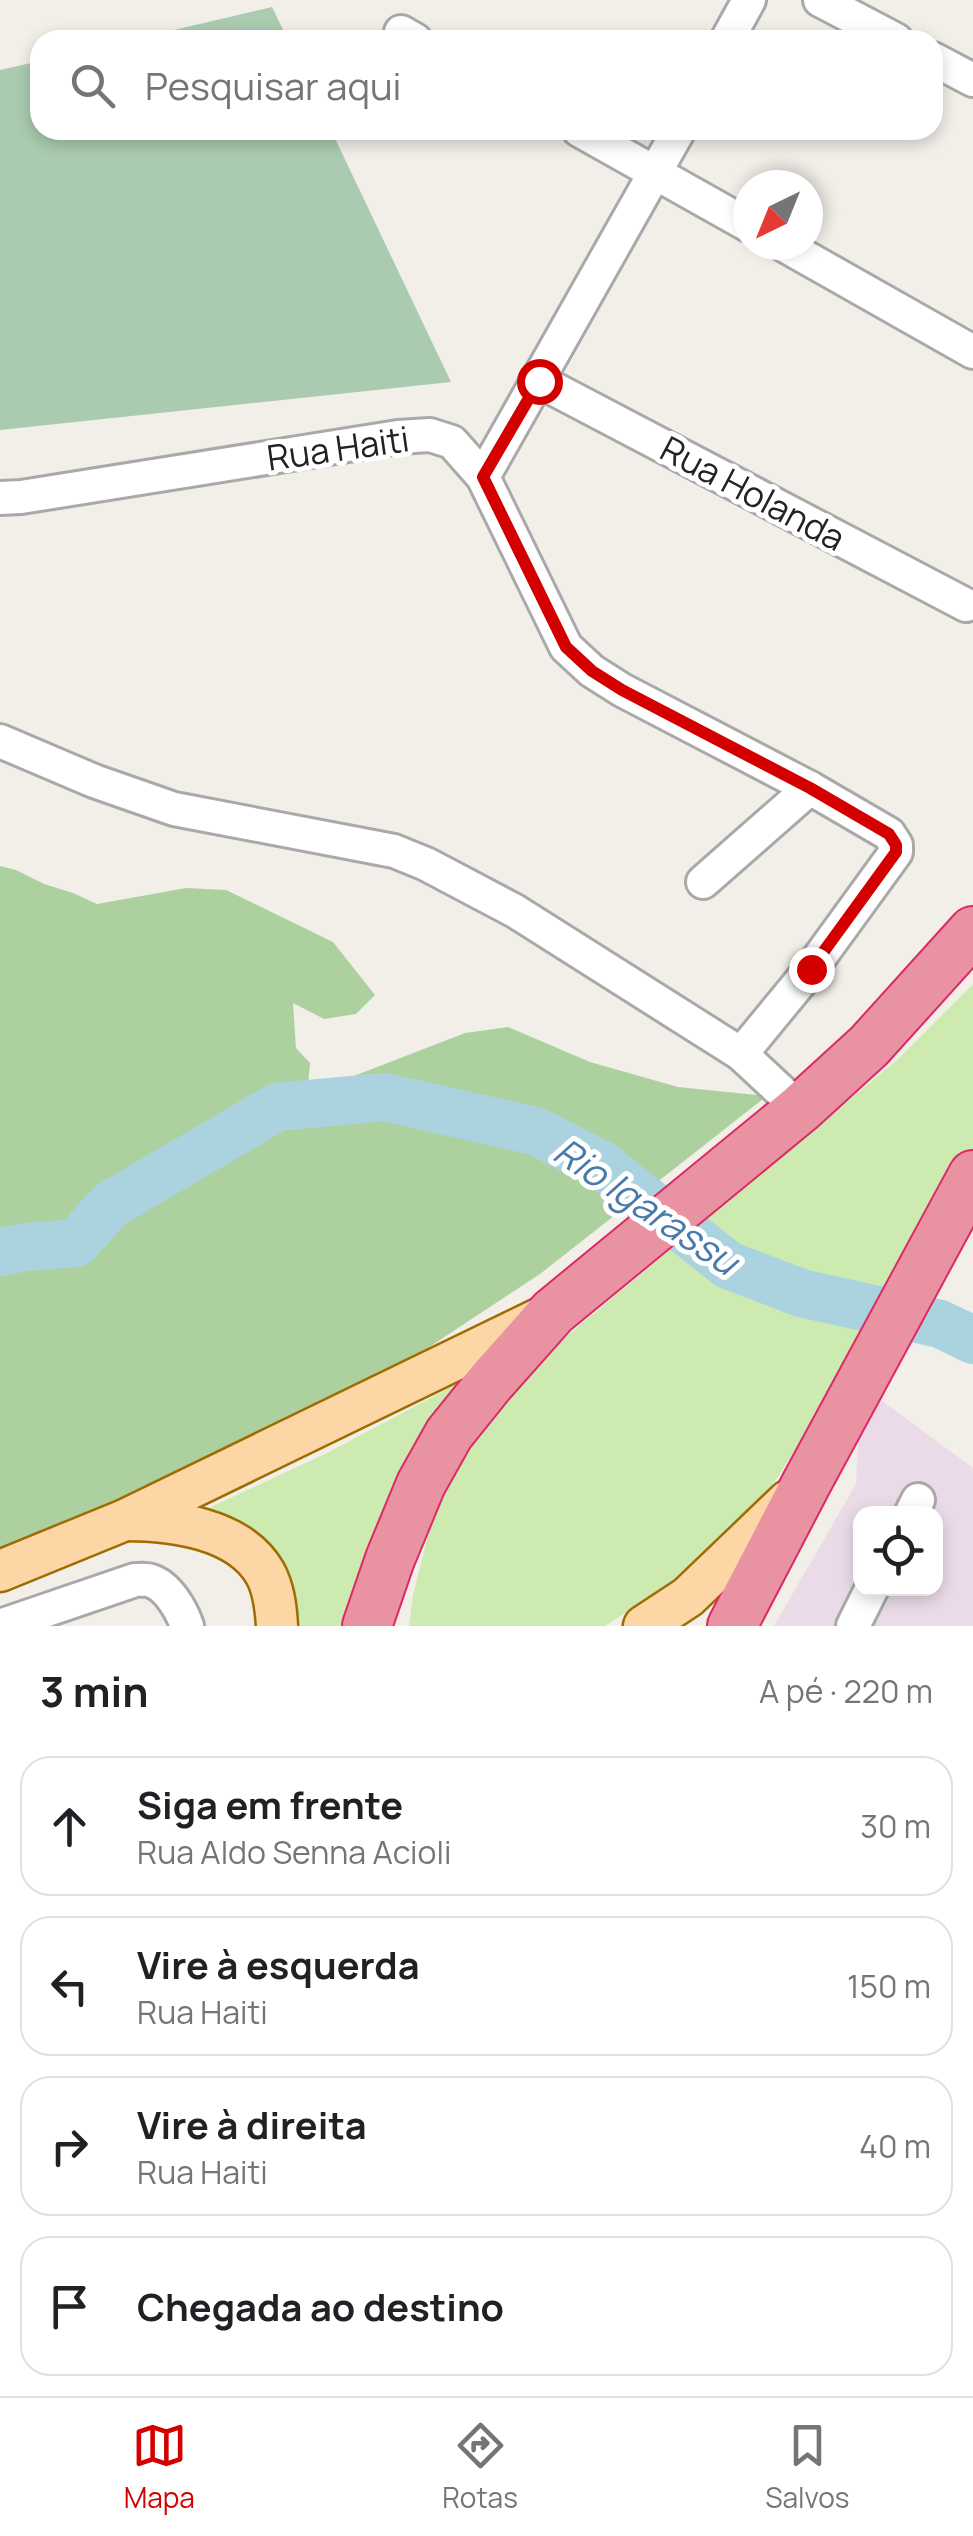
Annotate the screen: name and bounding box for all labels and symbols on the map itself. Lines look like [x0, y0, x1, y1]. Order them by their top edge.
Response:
north arrow [733, 170, 823, 260]
route start [517, 359, 563, 405]
street label: Rua Haiti [264, 414, 412, 482]
street label: Rua Holanda [652, 424, 854, 562]
route end [789, 947, 835, 993]
water label: Rio Igarassu [545, 1124, 752, 1288]

